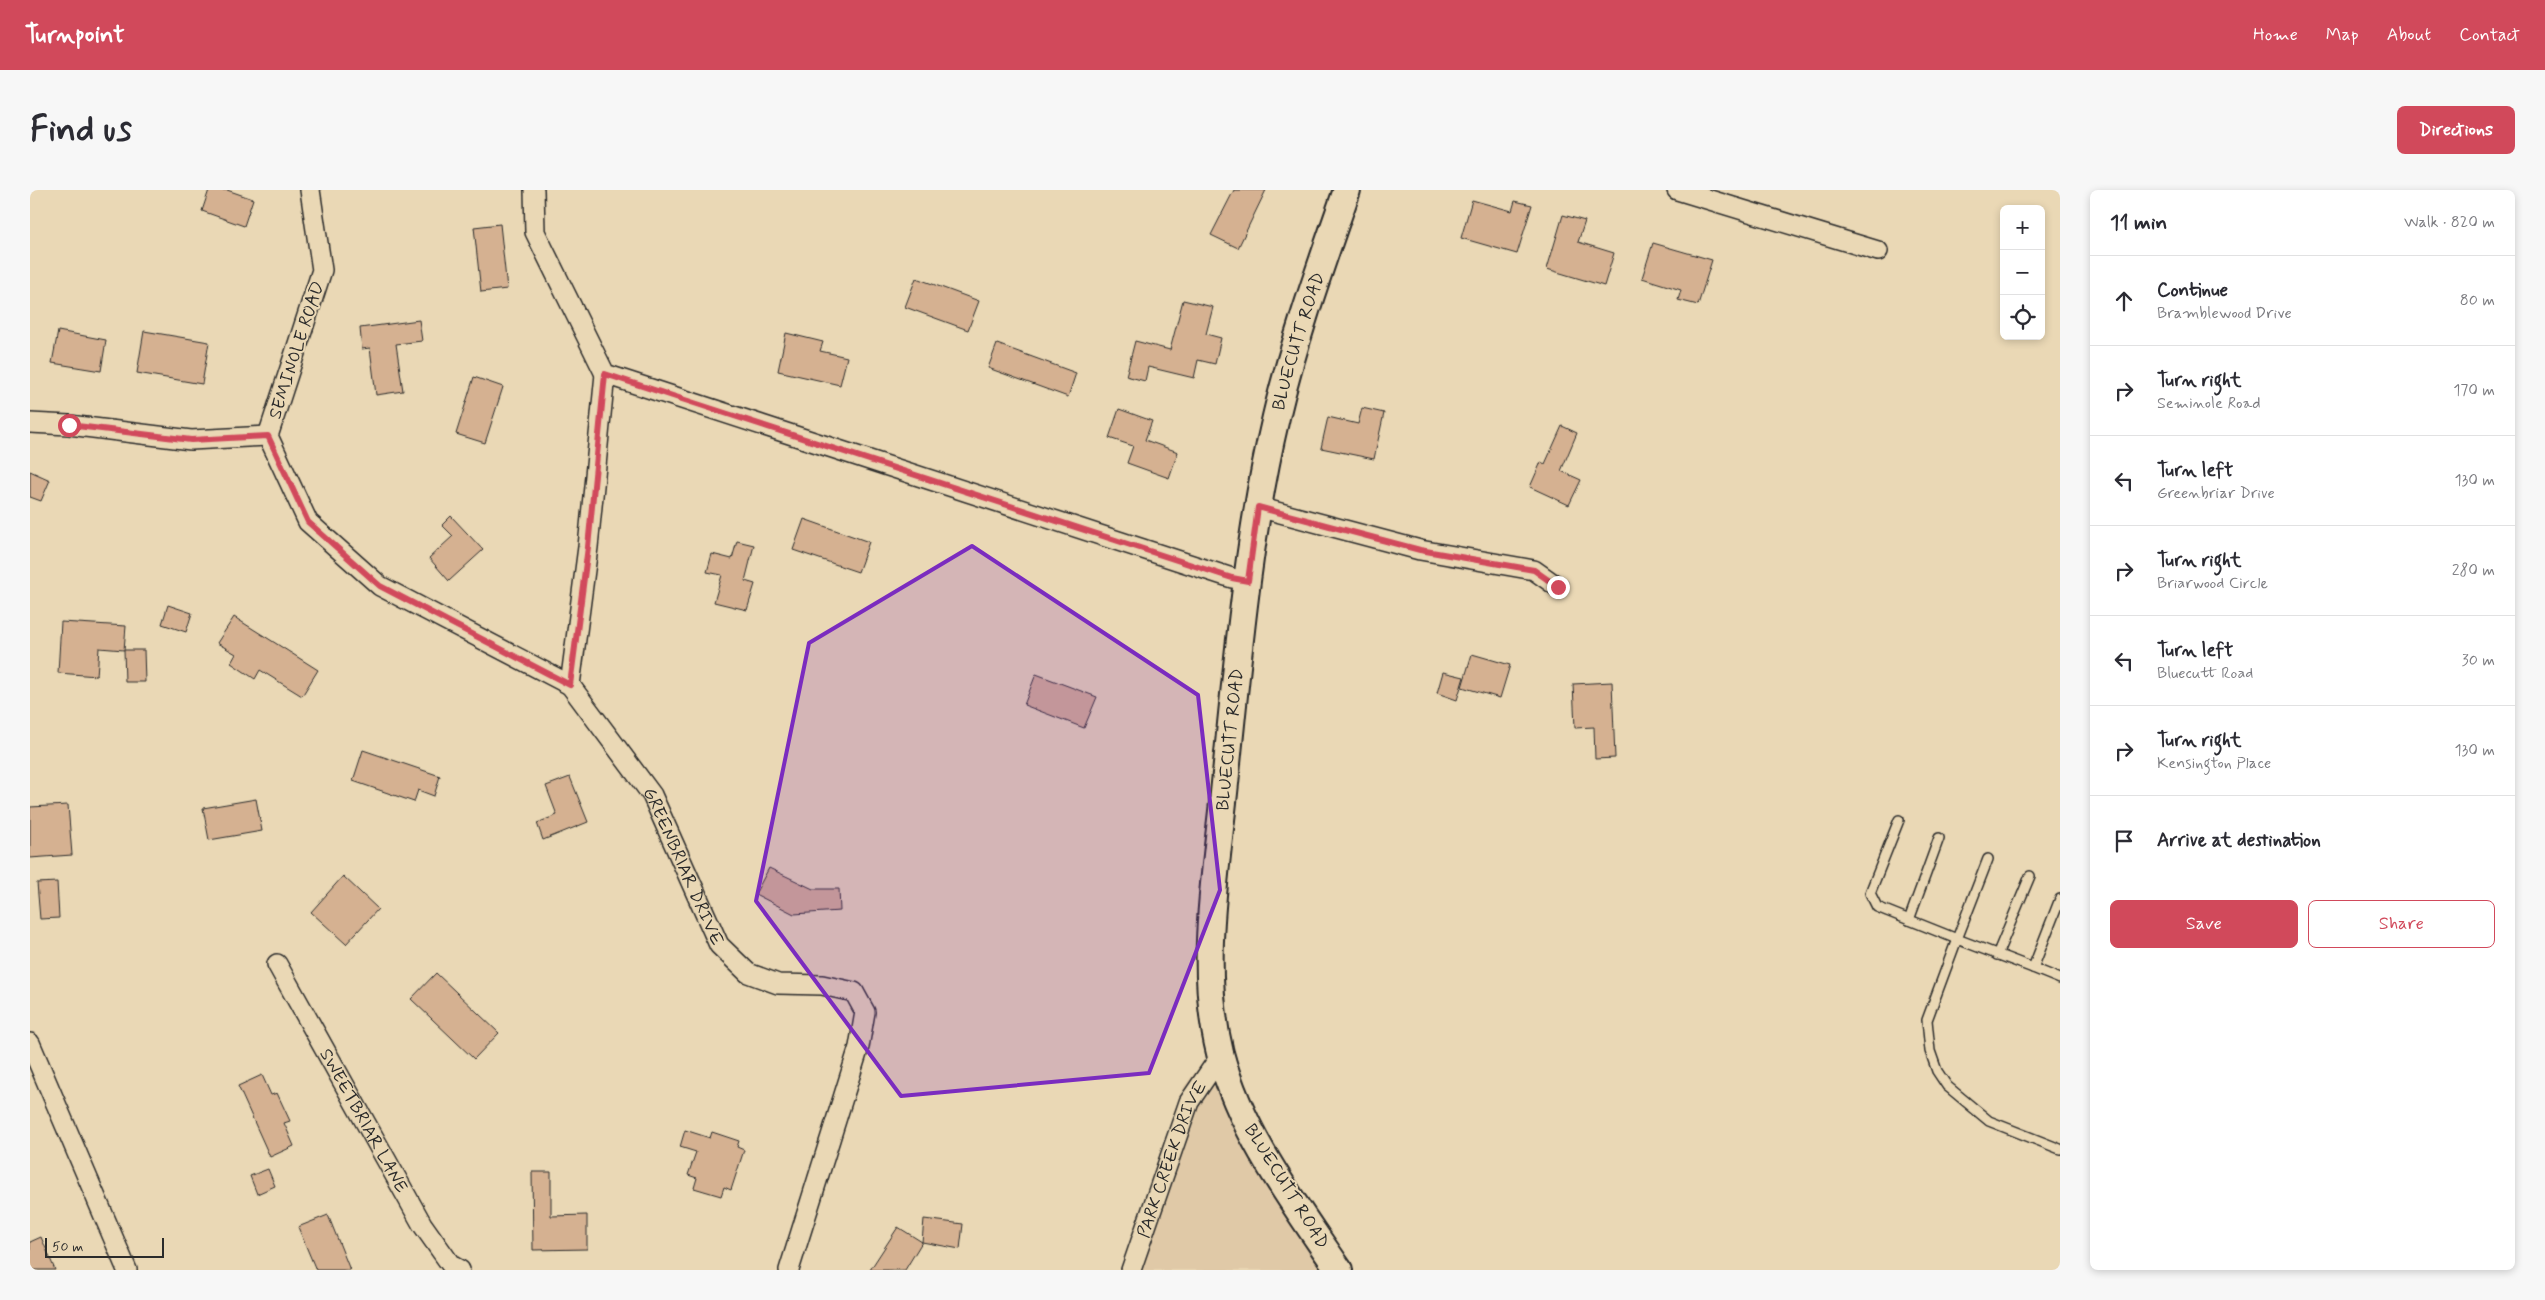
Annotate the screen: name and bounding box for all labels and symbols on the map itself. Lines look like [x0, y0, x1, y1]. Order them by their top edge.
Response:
street label: BLUECUTT ROAD [1267, 269, 1331, 413]
street label: SEMINOLE ROAD [263, 278, 331, 422]
route start [58, 414, 81, 437]
route end [1547, 576, 1570, 599]
street label: BLUECUTT ROAD [1211, 667, 1250, 812]
street label: GREENBRIAR DRIVE [637, 782, 729, 950]
street label: SWEETBRIAR LANE [313, 1044, 413, 1197]
street label: PARK CREEK DRIVE [1132, 1076, 1213, 1241]
street label: BLUECUTT ROAD [1238, 1120, 1334, 1253]
scale bar [45, 1235, 164, 1258]

